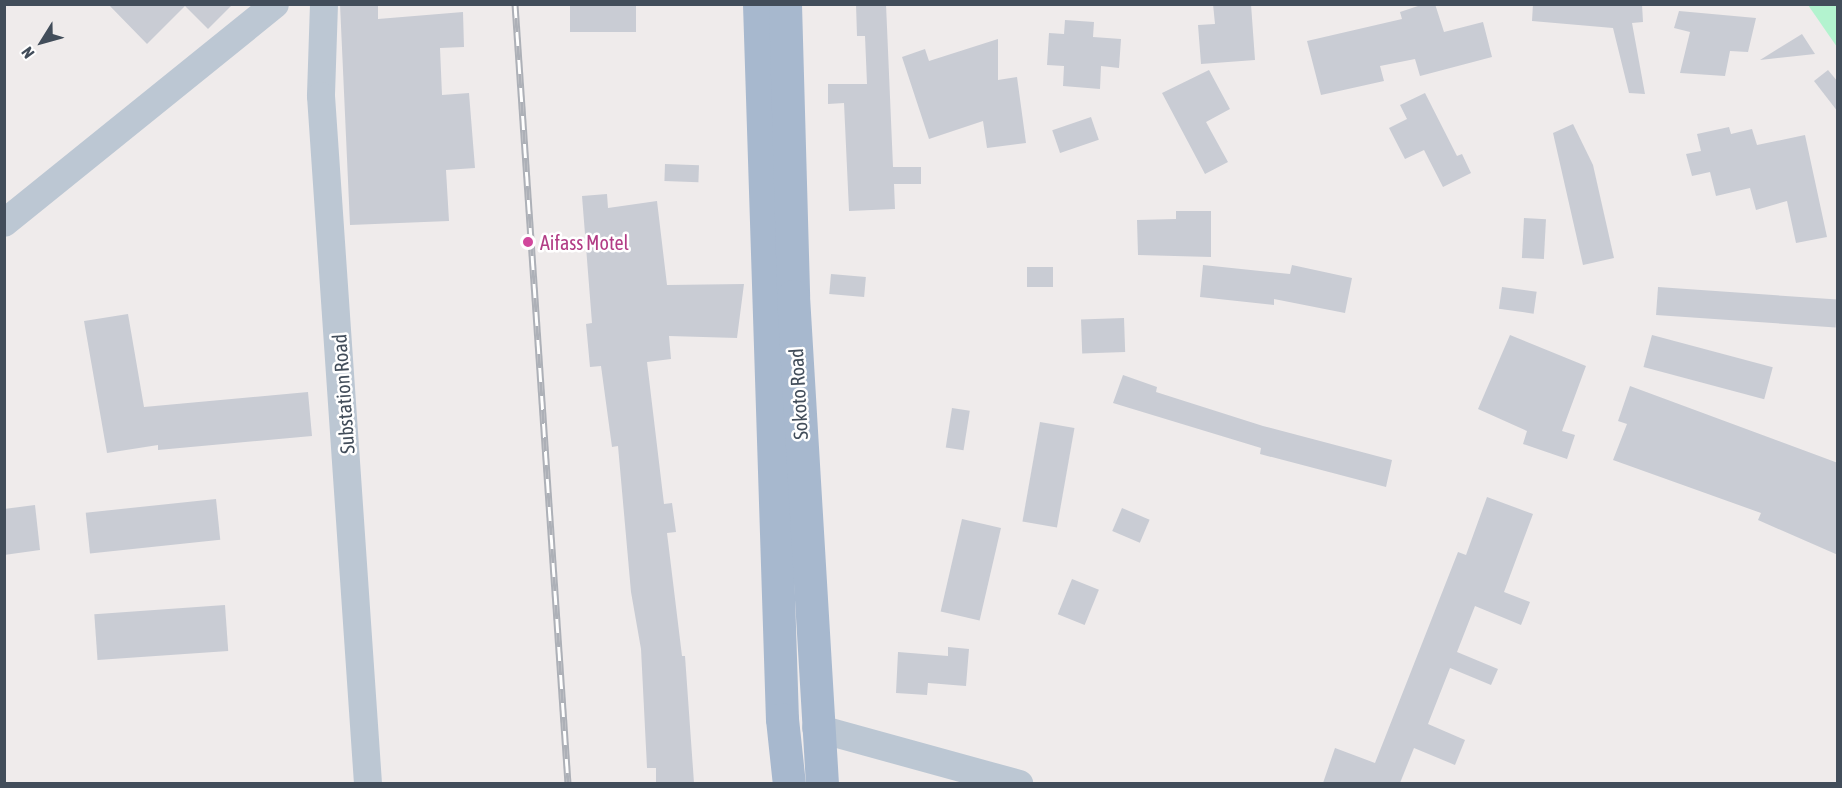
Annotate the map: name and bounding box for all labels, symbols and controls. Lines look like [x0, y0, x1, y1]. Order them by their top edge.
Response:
north arrow [12, 12, 72, 72]
text: N [18, 44, 38, 62]
place label: Aifass Motel [540, 230, 629, 254]
marker: Aifass Motel [521, 235, 535, 249]
street label: Substation Road [327, 333, 359, 455]
street label: Sokoto Road [784, 348, 812, 440]

